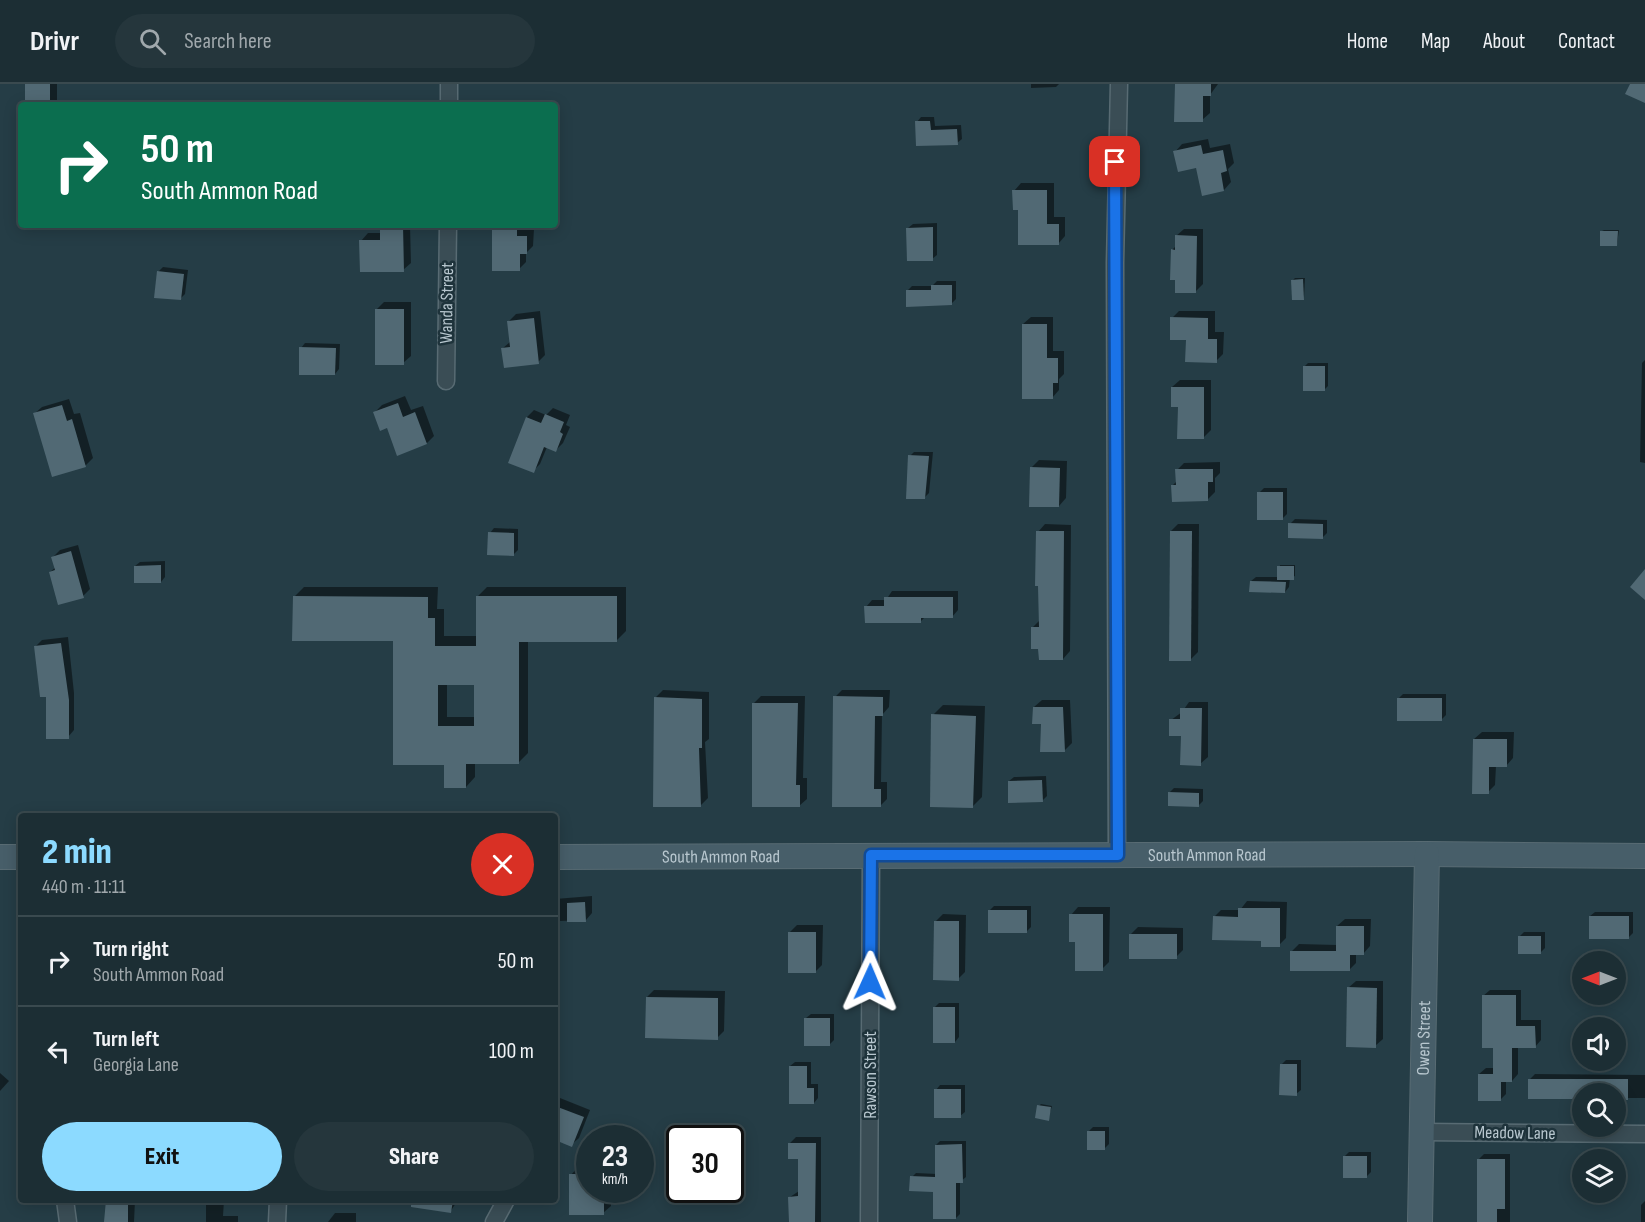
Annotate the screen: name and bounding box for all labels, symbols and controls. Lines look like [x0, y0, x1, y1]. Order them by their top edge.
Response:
search box [115, 14, 535, 68]
text: Drivr [30, 25, 79, 58]
icon: search [136, 25, 169, 58]
text: Search here [184, 28, 272, 55]
text: Home [1347, 29, 1388, 54]
text: Map [1421, 29, 1450, 54]
text: About [1483, 29, 1525, 54]
text: Contact [1558, 29, 1615, 54]
text: 50 m [141, 124, 214, 175]
icon: right [42, 126, 120, 204]
pin [1089, 136, 1140, 187]
icon: arrive [1098, 145, 1131, 178]
text: South Ammon Road [141, 175, 318, 207]
street label: Wanda Street [436, 262, 458, 344]
text: 2 min [42, 831, 112, 874]
button: close [471, 833, 534, 896]
street label: South Ammon Road [1148, 844, 1266, 865]
street label: South Ammon Road [662, 846, 780, 867]
text: 440 m · 11:11 [42, 875, 126, 899]
text: Turn right [93, 936, 169, 963]
icon: right [42, 945, 75, 978]
text: 50 m [498, 948, 534, 975]
position arrow [838, 950, 902, 1014]
north arrow [1572, 951, 1626, 1005]
map controls [1572, 951, 1626, 1203]
text: South Ammon Road [93, 963, 224, 987]
street label: Owen Street [1412, 1000, 1435, 1076]
button: sound [1572, 1017, 1626, 1071]
text: Turn left [93, 1026, 159, 1053]
street label: Rawson Street [860, 1031, 881, 1119]
icon: left [42, 1035, 75, 1068]
text: 100 m [489, 1038, 534, 1065]
text: Georgia Lane [93, 1053, 179, 1077]
button: search [1572, 1083, 1626, 1137]
button: Exit [42, 1122, 282, 1191]
button: Share [294, 1122, 534, 1191]
street label: Meadow Lane [1474, 1122, 1556, 1144]
speed limit sign: 30 [666, 1125, 744, 1203]
text: 23 [602, 1139, 628, 1175]
button: layers [1572, 1149, 1626, 1203]
text: km/h [602, 1170, 628, 1189]

